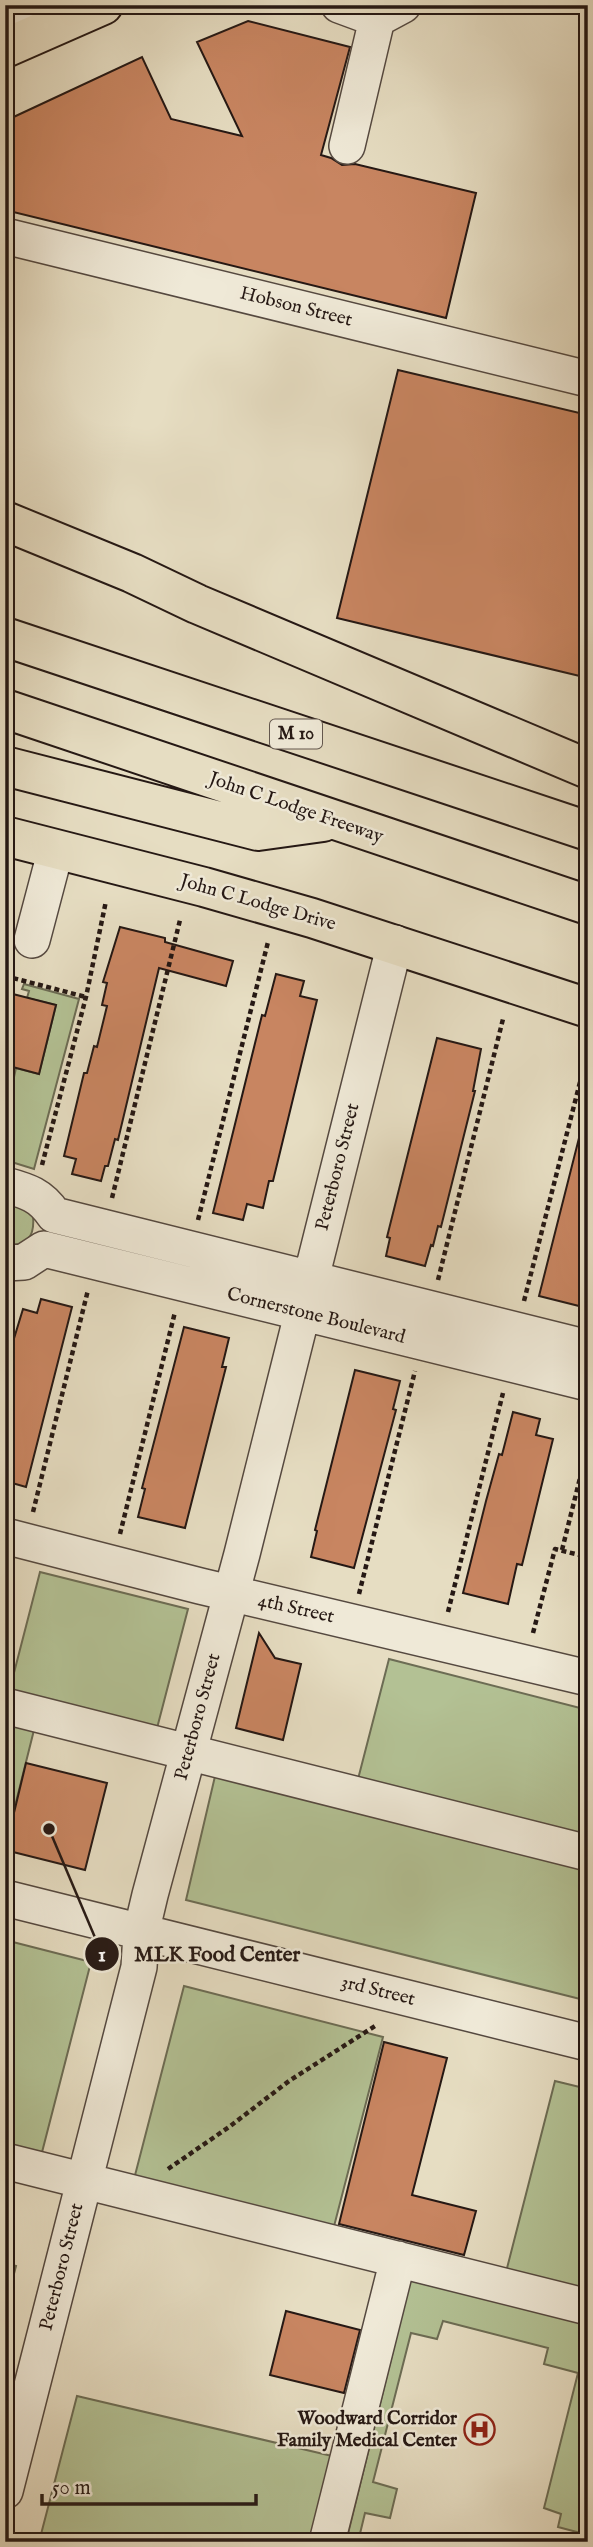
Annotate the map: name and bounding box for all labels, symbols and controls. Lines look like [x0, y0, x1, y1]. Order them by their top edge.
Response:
street label: Hobson Street [237, 281, 355, 333]
road number: M 10 [270, 720, 322, 748]
street label: John C Lodge Freeway [204, 766, 387, 849]
street label: John C Lodge Drive [175, 869, 339, 937]
street label: Peterboro Street [311, 1100, 366, 1233]
street label: Cornerstone Boulevard [224, 1282, 409, 1350]
street label: 4th Street [256, 1589, 337, 1629]
street label: Peterboro Street [170, 1650, 227, 1783]
callout: MLK Food Center [85, 1933, 314, 1975]
text: 1 [98, 1942, 106, 1969]
text: MLK Food Center [134, 1942, 300, 1969]
street label: 3rd Street [338, 1970, 418, 2012]
street label: Peterboro Street [35, 2200, 90, 2333]
place label: Woodward Corridor Family Medical Center [277, 2407, 458, 2453]
hospital icon: Woodward Corridor Family Medical Center [463, 2413, 497, 2447]
scale bar [42, 2463, 256, 2507]
text: 50 m [52, 2475, 91, 2502]

